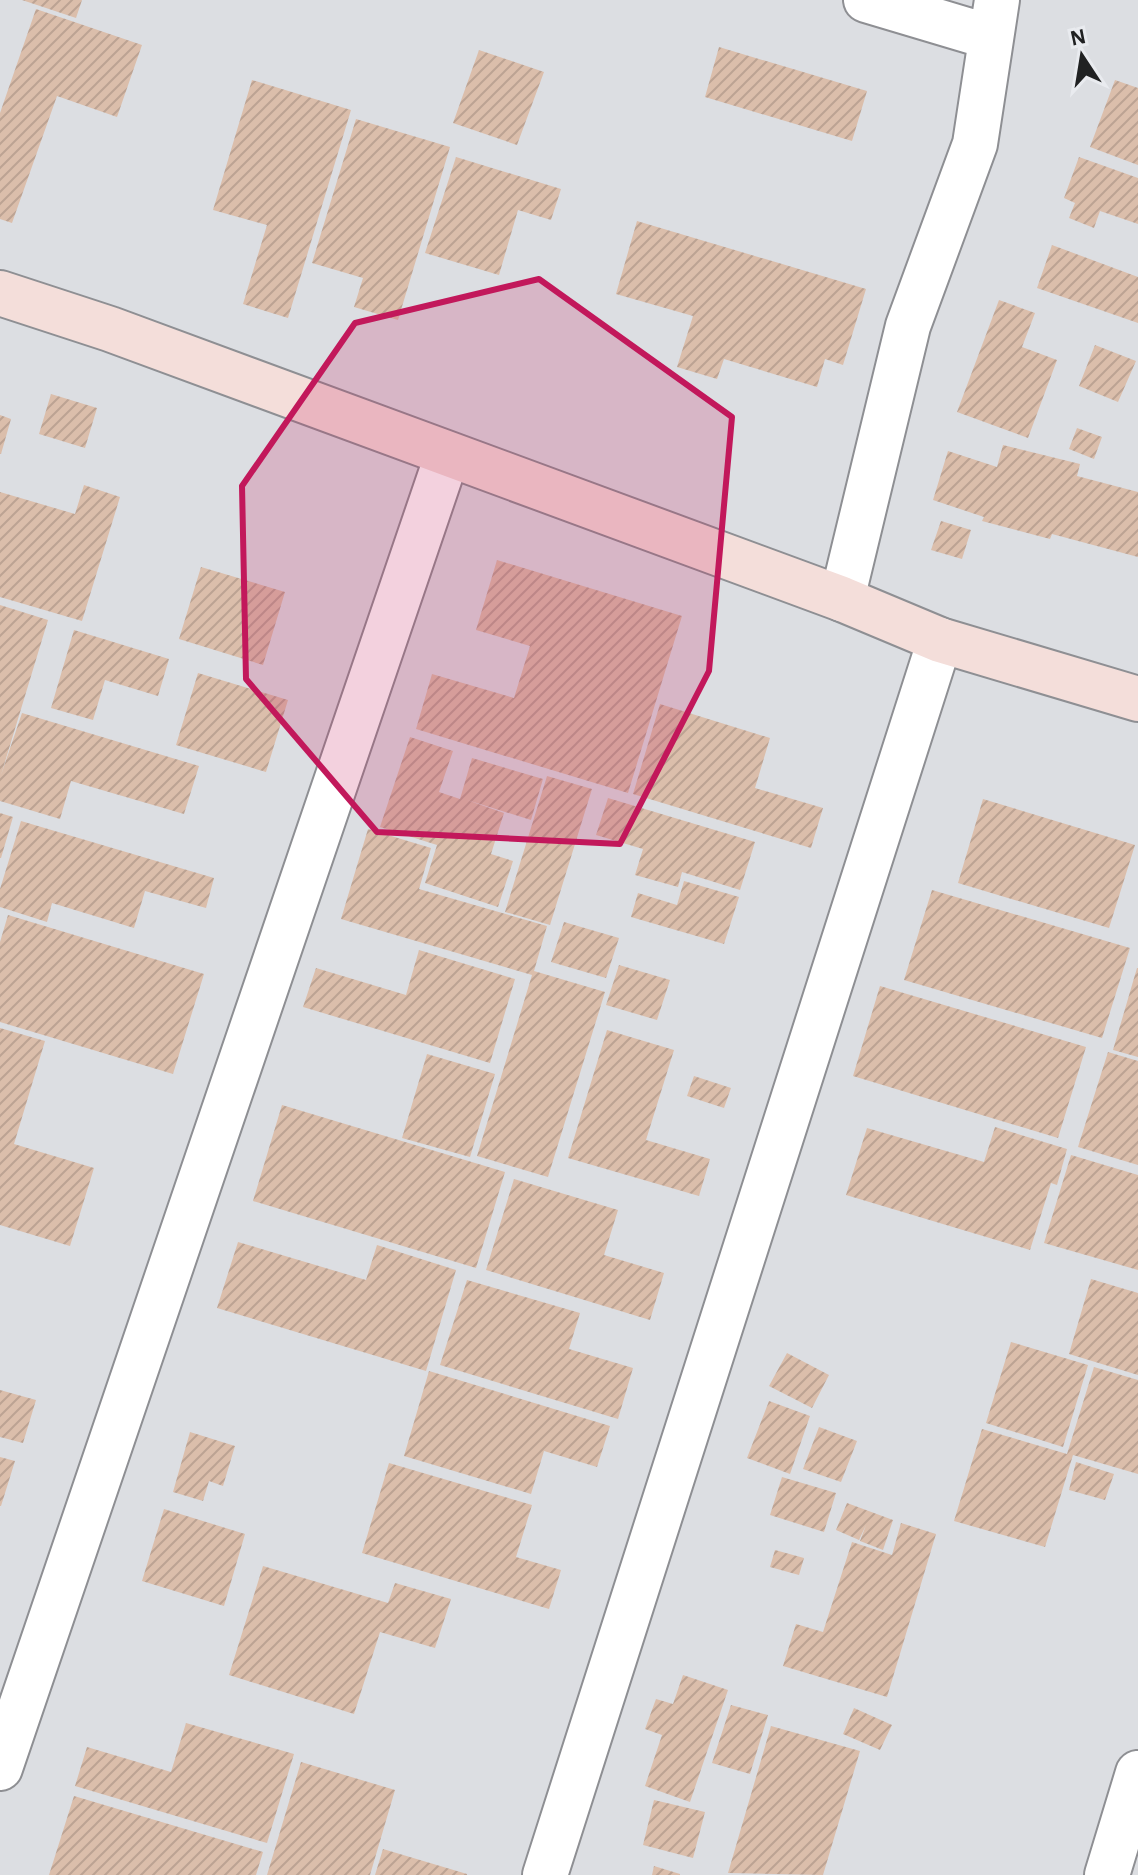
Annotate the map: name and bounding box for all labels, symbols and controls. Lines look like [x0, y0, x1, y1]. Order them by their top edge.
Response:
north arrow [1042, 16, 1122, 96]
text: N [1068, 25, 1088, 50]

